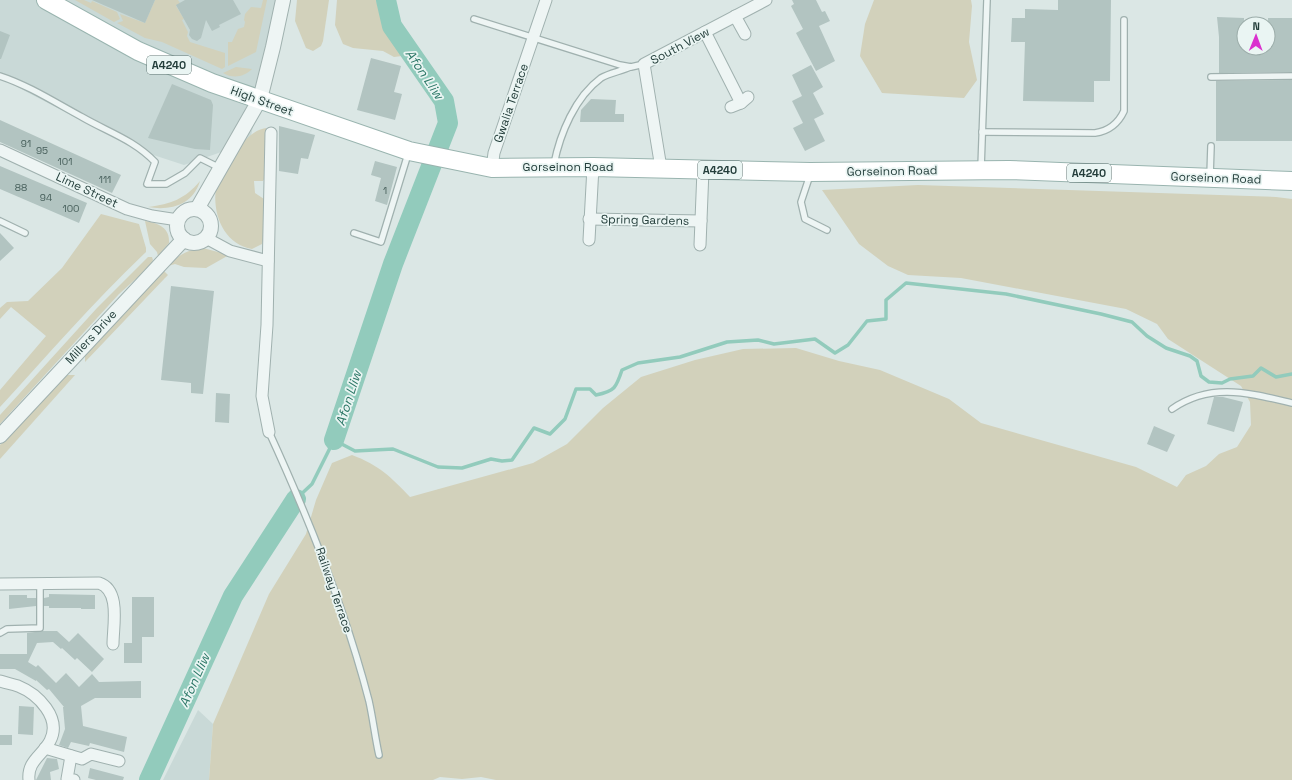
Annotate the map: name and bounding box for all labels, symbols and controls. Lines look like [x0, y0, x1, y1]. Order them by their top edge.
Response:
north arrow [1236, 16, 1276, 56]
text: N [1252, 19, 1260, 33]
street label: South View [648, 24, 712, 68]
water label: Afon Lliw [402, 46, 448, 104]
road number: A4240 [147, 56, 191, 74]
street label: Gwalia Terrace [490, 61, 532, 145]
street label: High Street [228, 82, 296, 120]
house number: 91 [21, 137, 31, 150]
house number: 95 [36, 144, 48, 157]
house number: 101 [58, 155, 72, 168]
street label: Gorseinon Road [523, 159, 613, 175]
road number: A4240 [698, 161, 742, 179]
street label: Gorseinon Road [846, 162, 938, 180]
road number: A4240 [1067, 164, 1111, 182]
street label: Gorseinon Road [1170, 168, 1262, 188]
street label: Lime Street [53, 169, 121, 211]
house number: 111 [99, 173, 111, 186]
house number: 88 [15, 181, 27, 194]
house number: 1 [383, 184, 387, 197]
house number: 94 [40, 191, 52, 204]
house number: 100 [63, 202, 80, 215]
street label: Spring Gardens [601, 211, 689, 229]
street label: Millers Drive [62, 306, 120, 368]
water label: Afon Lliw [332, 367, 366, 428]
street label: Railway Terrace [312, 545, 356, 635]
water label: Afon Lliw [175, 649, 214, 710]

